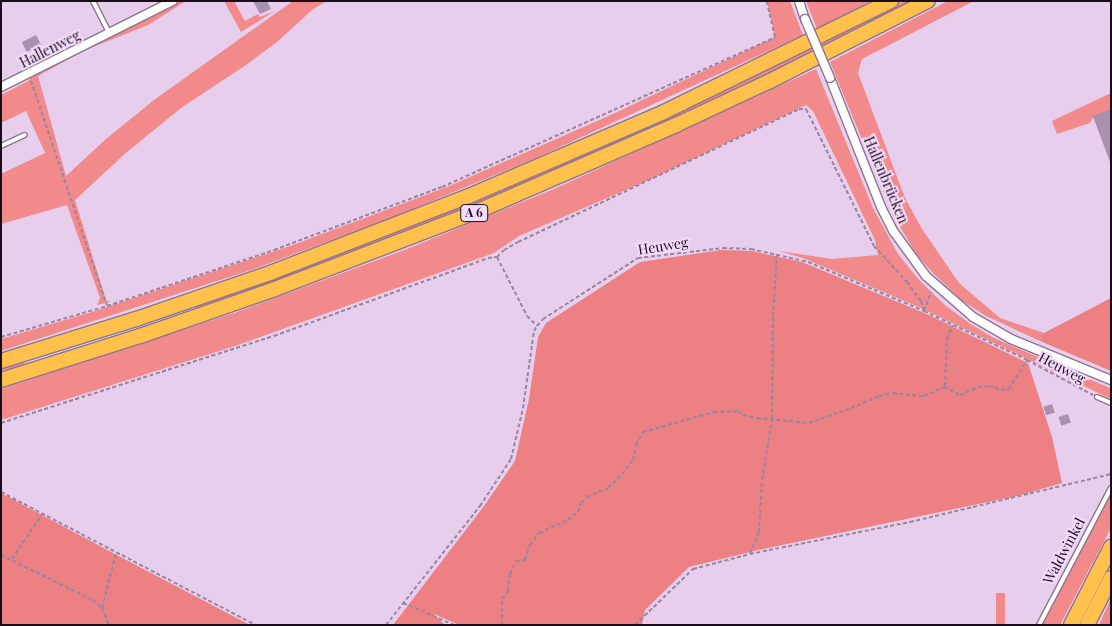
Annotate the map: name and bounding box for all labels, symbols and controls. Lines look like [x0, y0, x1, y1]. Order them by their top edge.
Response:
street label: Hallenweg [17, 27, 83, 71]
street label: Hallenbrücken [860, 134, 912, 226]
road number: A 6 [459, 204, 489, 222]
street label: Heuweg [637, 234, 689, 258]
street label: Heuweg [1036, 349, 1088, 387]
street label: Waldwinkel [1040, 515, 1088, 587]

